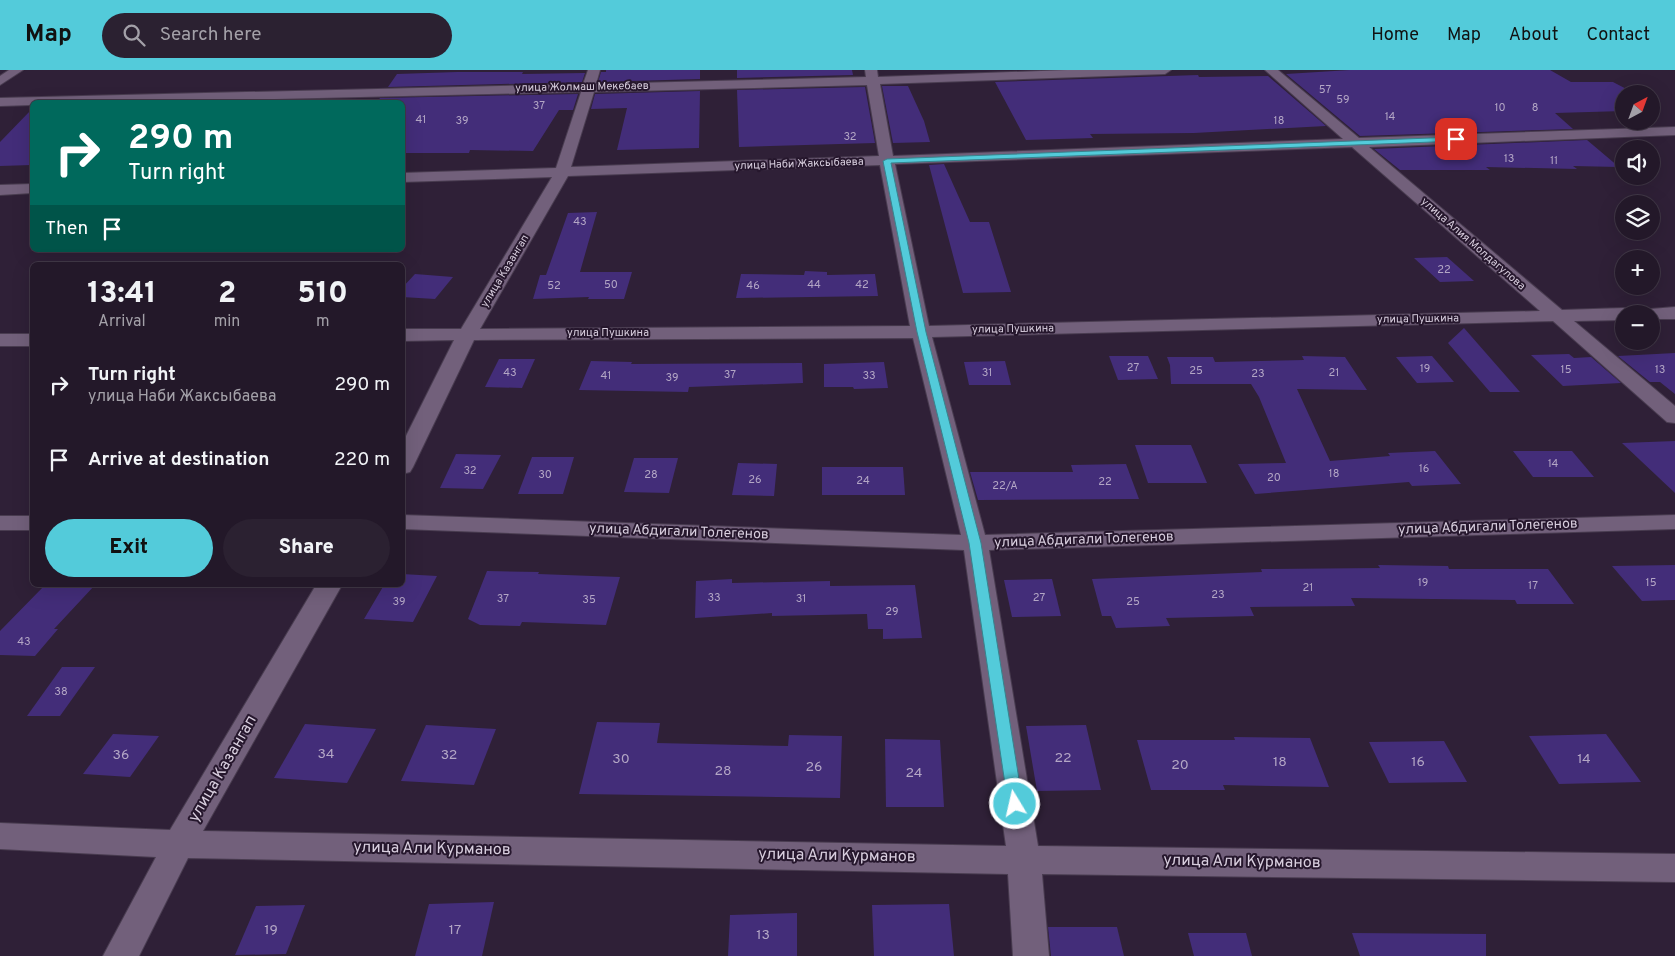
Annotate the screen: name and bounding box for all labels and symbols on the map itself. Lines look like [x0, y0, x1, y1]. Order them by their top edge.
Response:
street label: улица Жолмаш Мекебаев [515, 79, 649, 95]
house number: 57 [1319, 83, 1331, 97]
north arrow [1615, 85, 1660, 130]
house number: 59 [1336, 93, 1350, 107]
house number: 37 [533, 99, 545, 113]
house number: 10 [1494, 101, 1506, 115]
house number: 8 [1532, 101, 1538, 115]
house number: 14 [1385, 110, 1396, 124]
house number: 41 [416, 113, 426, 127]
house number: 39 [456, 114, 468, 128]
house number: 18 [1274, 114, 1284, 128]
pin [1435, 118, 1477, 160]
house number: 32 [843, 130, 857, 144]
house number: 13 [1504, 152, 1514, 166]
house number: 11 [1550, 154, 1558, 168]
street label: улица Наби Жаксыбаева [734, 155, 864, 173]
street label: улица Алия Молдагулова [1418, 195, 1528, 293]
house number: 43 [573, 215, 587, 229]
street label: улица Казангап [478, 232, 532, 310]
house number: 22 [1437, 263, 1451, 277]
house number: 50 [604, 278, 618, 292]
house number: 44 [807, 278, 821, 292]
house number: 42 [855, 278, 869, 292]
house number: 52 [547, 279, 561, 293]
house number: 46 [746, 279, 760, 293]
street label: улица Пушкина [1377, 311, 1459, 327]
street label: улица Пушкина [972, 321, 1054, 337]
street label: улица Пушкина [567, 326, 649, 340]
house number: 27 [1127, 361, 1139, 375]
house number: 19 [1420, 362, 1430, 376]
house number: 15 [1561, 363, 1572, 377]
house number: 13 [1655, 363, 1665, 377]
house number: 25 [1189, 364, 1203, 378]
house number: 43 [503, 366, 517, 380]
house number: 31 [982, 366, 992, 380]
house number: 21 [1329, 366, 1339, 380]
house number: 23 [1251, 367, 1265, 381]
house number: 37 [724, 368, 736, 382]
house number: 41 [601, 369, 611, 383]
house number: 33 [862, 369, 876, 383]
house number: 39 [666, 371, 678, 385]
house number: 14 [1548, 457, 1559, 471]
house number: 16 [1419, 462, 1429, 476]
house number: 32 [463, 464, 477, 478]
house number: 18 [1329, 467, 1339, 481]
house number: 30 [538, 468, 552, 482]
house number: 28 [644, 468, 658, 482]
house number: 20 [1267, 471, 1281, 485]
house number: 26 [748, 473, 762, 487]
house number: 24 [856, 474, 870, 488]
house number: 22 [1098, 475, 1112, 489]
house number: 22/А [992, 479, 1018, 493]
street label: улица Абдигали Толегенов [1398, 515, 1578, 539]
street label: улица Абдигали Толегенов [589, 520, 769, 544]
street label: улица Абдигали Толегенов [994, 528, 1174, 552]
house number: 19 [1418, 576, 1428, 590]
house number: 15 [1646, 576, 1657, 590]
house number: 17 [1528, 579, 1538, 593]
house number: 21 [1303, 581, 1313, 595]
house number: 23 [1211, 588, 1225, 602]
house number: 33 [707, 591, 721, 605]
house number: 27 [1033, 591, 1045, 605]
house number: 37 [497, 592, 509, 606]
house number: 31 [796, 592, 806, 606]
house number: 35 [582, 593, 596, 607]
house number: 39 [393, 595, 405, 609]
house number: 25 [1126, 595, 1140, 609]
house number: 29 [885, 605, 899, 619]
house number: 43 [17, 635, 31, 649]
house number: 38 [54, 685, 68, 699]
street label: улица Казангап [184, 712, 262, 826]
house number: 34 [317, 746, 335, 763]
house number: 36 [113, 747, 129, 764]
house number: 32 [441, 747, 457, 764]
house number: 22 [1054, 750, 1072, 767]
house number: 30 [612, 751, 630, 768]
house number: 14 [1577, 751, 1591, 768]
house number: 18 [1273, 754, 1287, 771]
house number: 16 [1411, 754, 1425, 771]
house number: 20 [1171, 757, 1189, 774]
house number: 26 [806, 759, 822, 776]
house number: 28 [714, 763, 732, 780]
house number: 24 [905, 765, 923, 782]
position arrow [988, 777, 1040, 829]
street label: улица Али Курманов [353, 838, 511, 860]
street label: улица Али Курманов [758, 845, 916, 867]
street label: улица Али Курманов [1163, 851, 1321, 873]
house number: 19 [264, 922, 278, 939]
house number: 17 [449, 922, 461, 939]
house number: 13 [756, 927, 770, 944]

